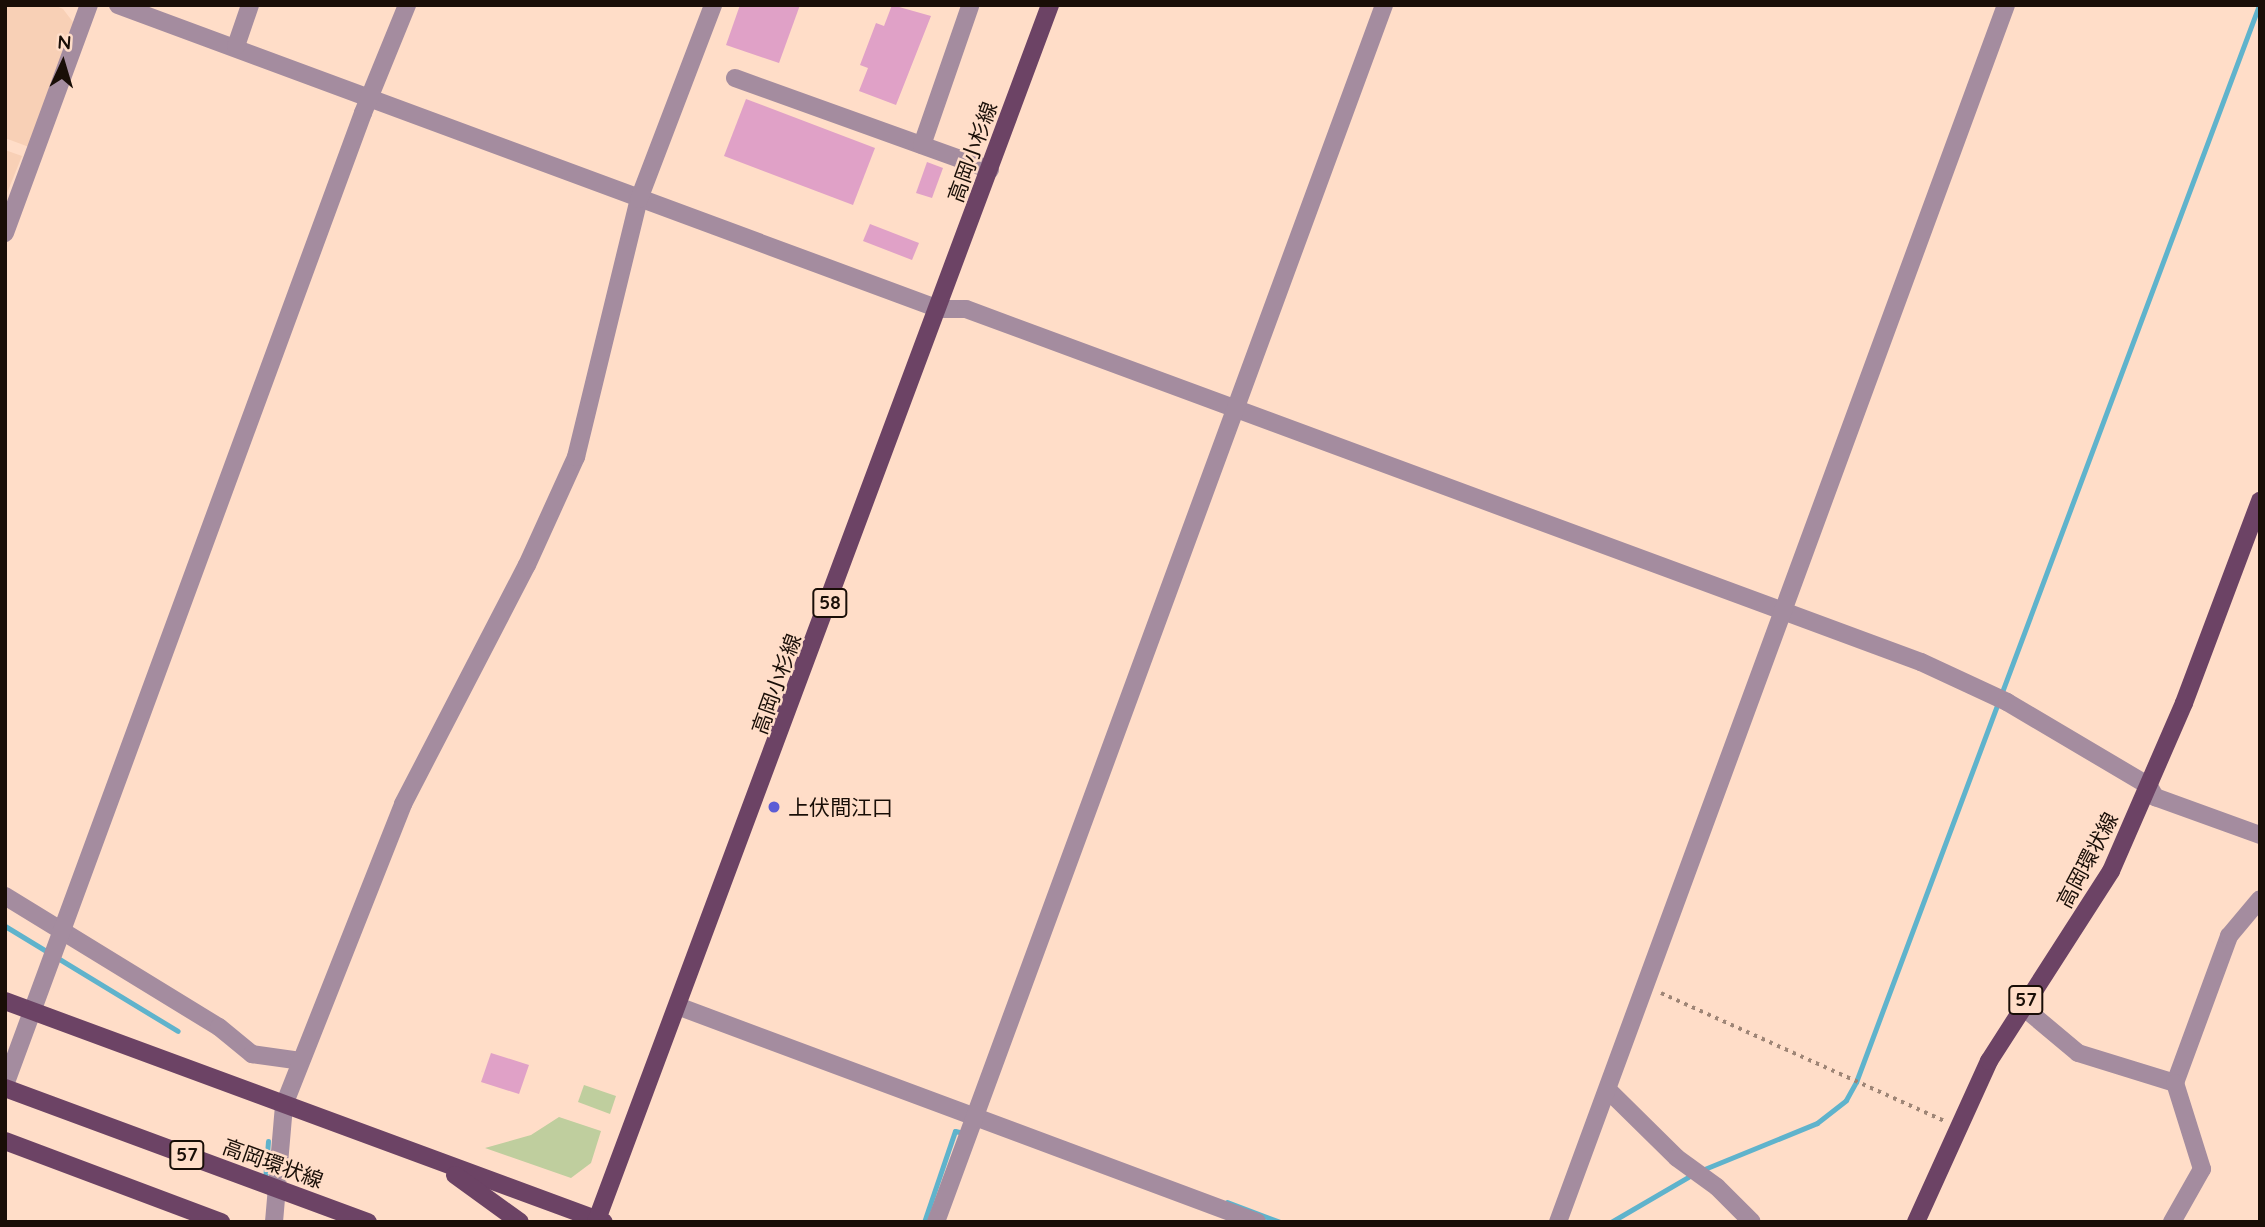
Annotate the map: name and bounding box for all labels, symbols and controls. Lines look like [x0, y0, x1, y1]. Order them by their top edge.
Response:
north arrow [28, 28, 98, 98]
text: N [57, 30, 72, 55]
street label: 高岡小杉線 [942, 98, 1002, 206]
road number: 58 [811, 588, 849, 618]
street label: 高岡小杉線 [746, 630, 806, 738]
place label: 上伏間江口 [788, 794, 893, 820]
marker: 上伏間江口 [766, 799, 782, 815]
street label: 高岡環状線 [2051, 808, 2123, 912]
road number: 57 [2007, 984, 2045, 1016]
street label: 高岡環状線 [219, 1133, 327, 1193]
road number: 57 [168, 1140, 206, 1170]

